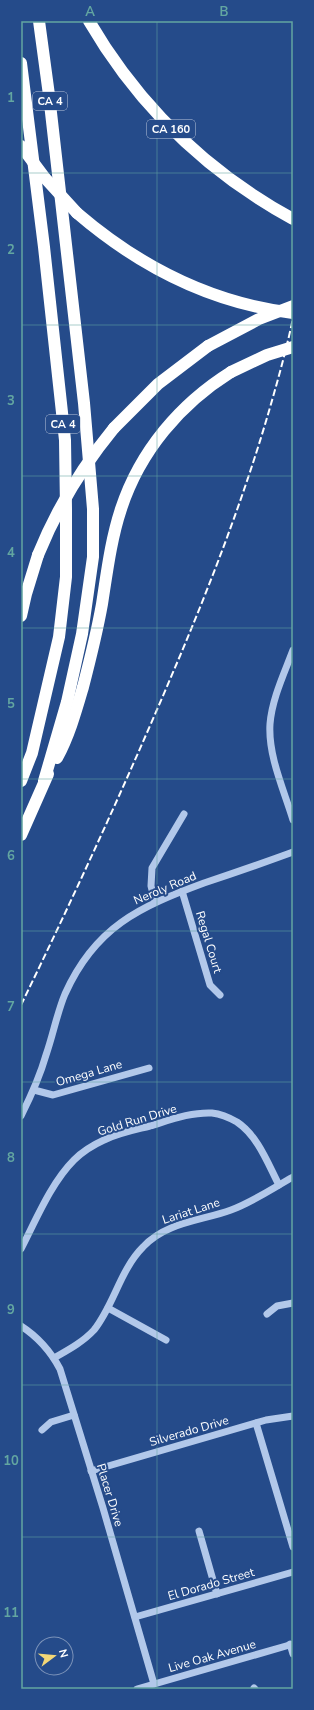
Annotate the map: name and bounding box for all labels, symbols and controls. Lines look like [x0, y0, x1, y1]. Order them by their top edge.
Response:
text: A [85, 3, 95, 21]
text: B [220, 3, 229, 21]
text: 1 [7, 89, 15, 107]
road number: CA 4 [33, 92, 67, 110]
road number: CA 160 [147, 120, 195, 138]
text: 2 [7, 241, 15, 259]
text: 3 [7, 392, 15, 410]
road number: CA 4 [46, 415, 80, 433]
text: 4 [7, 544, 15, 562]
text: 5 [7, 695, 15, 713]
text: 6 [7, 847, 15, 865]
street label: Neroly Road [131, 868, 199, 908]
street label: Regal Court [192, 909, 226, 976]
text: 7 [7, 998, 15, 1016]
street label: Omega Lane [54, 1056, 124, 1090]
street label: Gold Run Drive [95, 1100, 179, 1140]
text: 8 [7, 1149, 15, 1167]
street label: Lariat Lane [160, 1194, 222, 1228]
text: 9 [7, 1301, 15, 1319]
street label: Silverado Drive [147, 1412, 231, 1450]
text: 10 [3, 1452, 19, 1470]
street label: Placer Drive [93, 1461, 127, 1529]
street label: El Dorado Street [166, 1564, 257, 1604]
text: 11 [3, 1604, 19, 1622]
north arrow [34, 1636, 74, 1676]
street label: Live Oak Avenue [166, 1636, 258, 1676]
text: N [55, 1647, 71, 1659]

